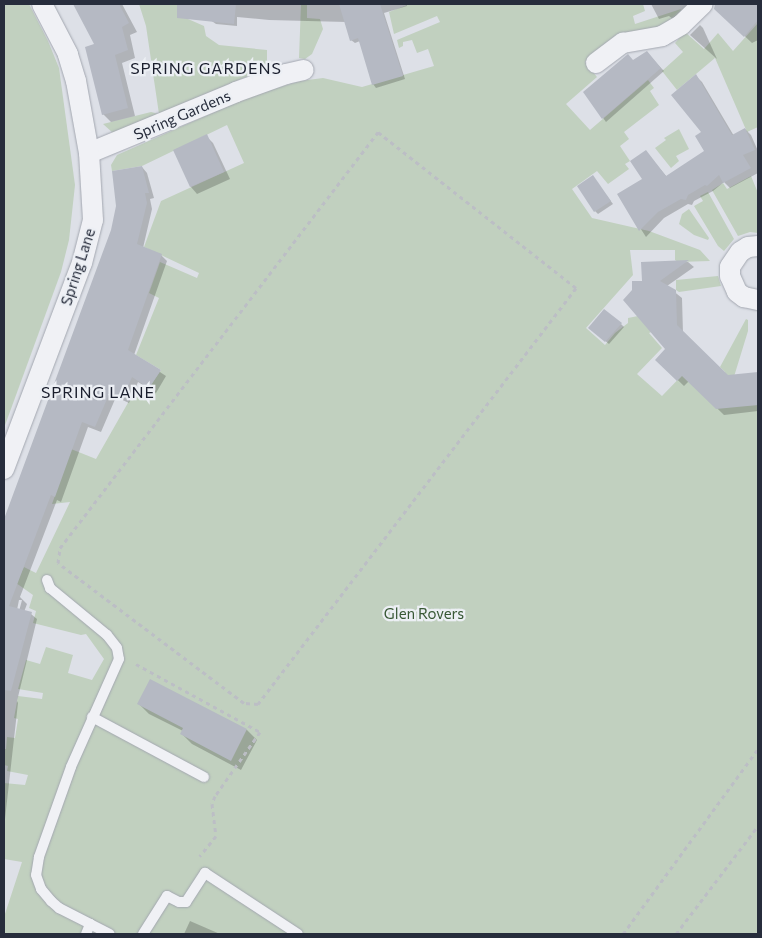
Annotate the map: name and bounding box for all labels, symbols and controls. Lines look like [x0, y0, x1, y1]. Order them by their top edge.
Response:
district label: SPRING GARDENS [128, 58, 284, 78]
street label: Spring Gardens [131, 86, 233, 144]
street label: Spring Lane [57, 226, 99, 308]
district label: SPRING LANE [40, 382, 156, 402]
park label: Glen Rovers [384, 605, 464, 623]

